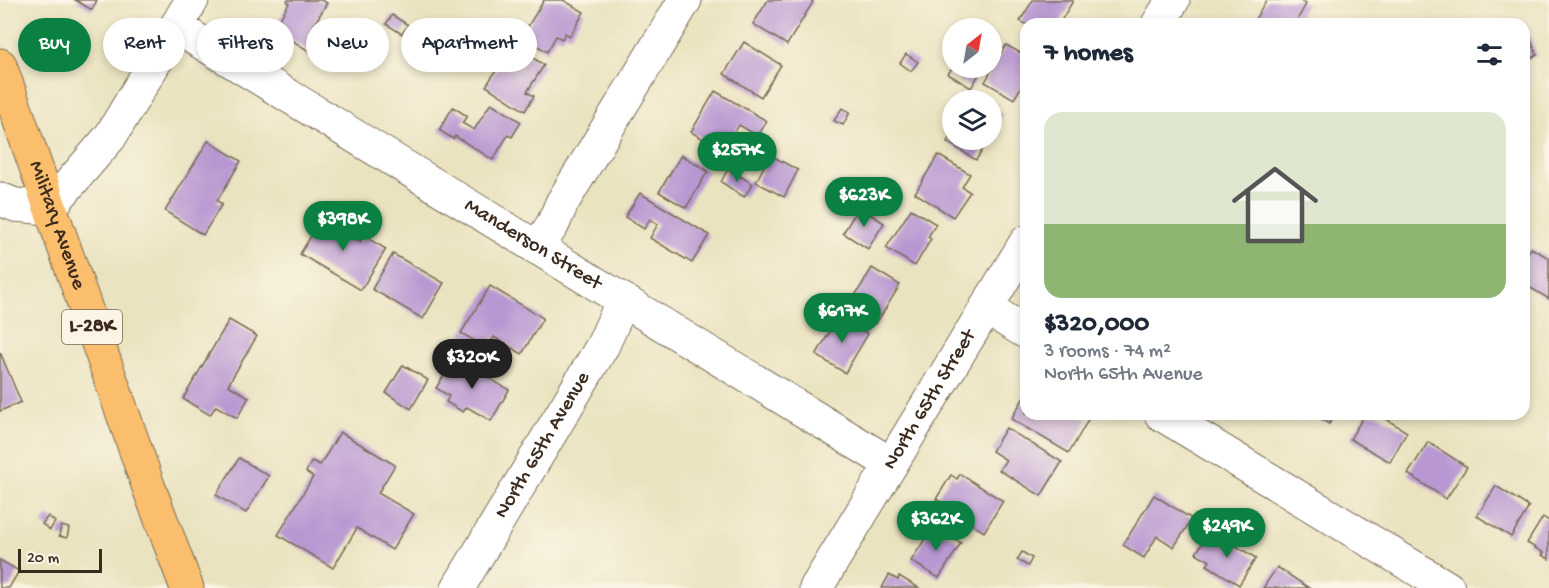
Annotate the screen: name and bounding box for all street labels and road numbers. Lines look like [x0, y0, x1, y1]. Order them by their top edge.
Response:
street label: Military Avenue [22, 158, 91, 294]
street label: Manderson Street [459, 194, 608, 298]
road number: L-28K [62, 310, 122, 344]
street label: North 65th Street [878, 323, 983, 475]
street label: North 65th Avenue [490, 367, 597, 523]

